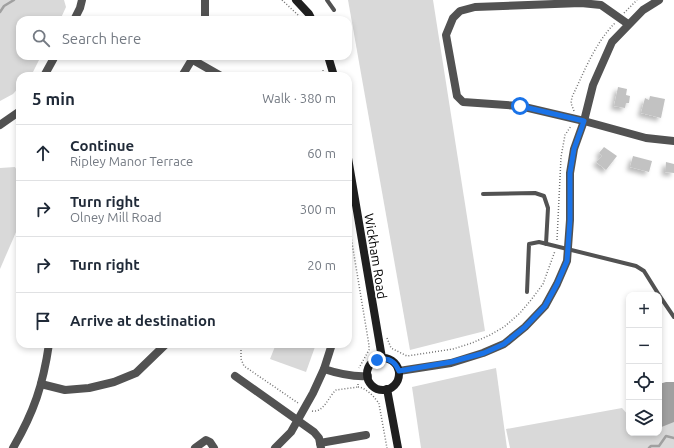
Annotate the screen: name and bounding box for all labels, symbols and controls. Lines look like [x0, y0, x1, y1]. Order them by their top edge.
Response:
search box [16, 16, 352, 60]
icon: search [30, 27, 52, 49]
text: Search here [62, 30, 141, 47]
text: 5 min [32, 89, 75, 108]
text: Walk · 380 m [262, 91, 336, 105]
route start [511, 97, 529, 115]
text: Continue [70, 137, 134, 154]
icon: ahead [32, 142, 54, 164]
text: 60 m [307, 146, 336, 160]
text: Ripley Manor Terrace [70, 154, 193, 168]
text: Turn right [70, 193, 140, 210]
icon: right [32, 198, 54, 220]
text: 300 m [300, 202, 336, 216]
text: Olney Mill Road [70, 210, 162, 224]
street label: Wickham Road [362, 212, 390, 300]
icon: right [32, 254, 54, 276]
text: Turn right [70, 256, 140, 273]
text: 20 m [307, 258, 336, 272]
map controls [626, 292, 662, 436]
button: + [626, 292, 662, 328]
icon: arrive [32, 310, 54, 332]
text: Arrive at destination [70, 312, 216, 329]
button: − [626, 328, 662, 364]
route end [368, 351, 386, 369]
button: locate [626, 364, 662, 400]
button: layers [626, 400, 662, 436]

